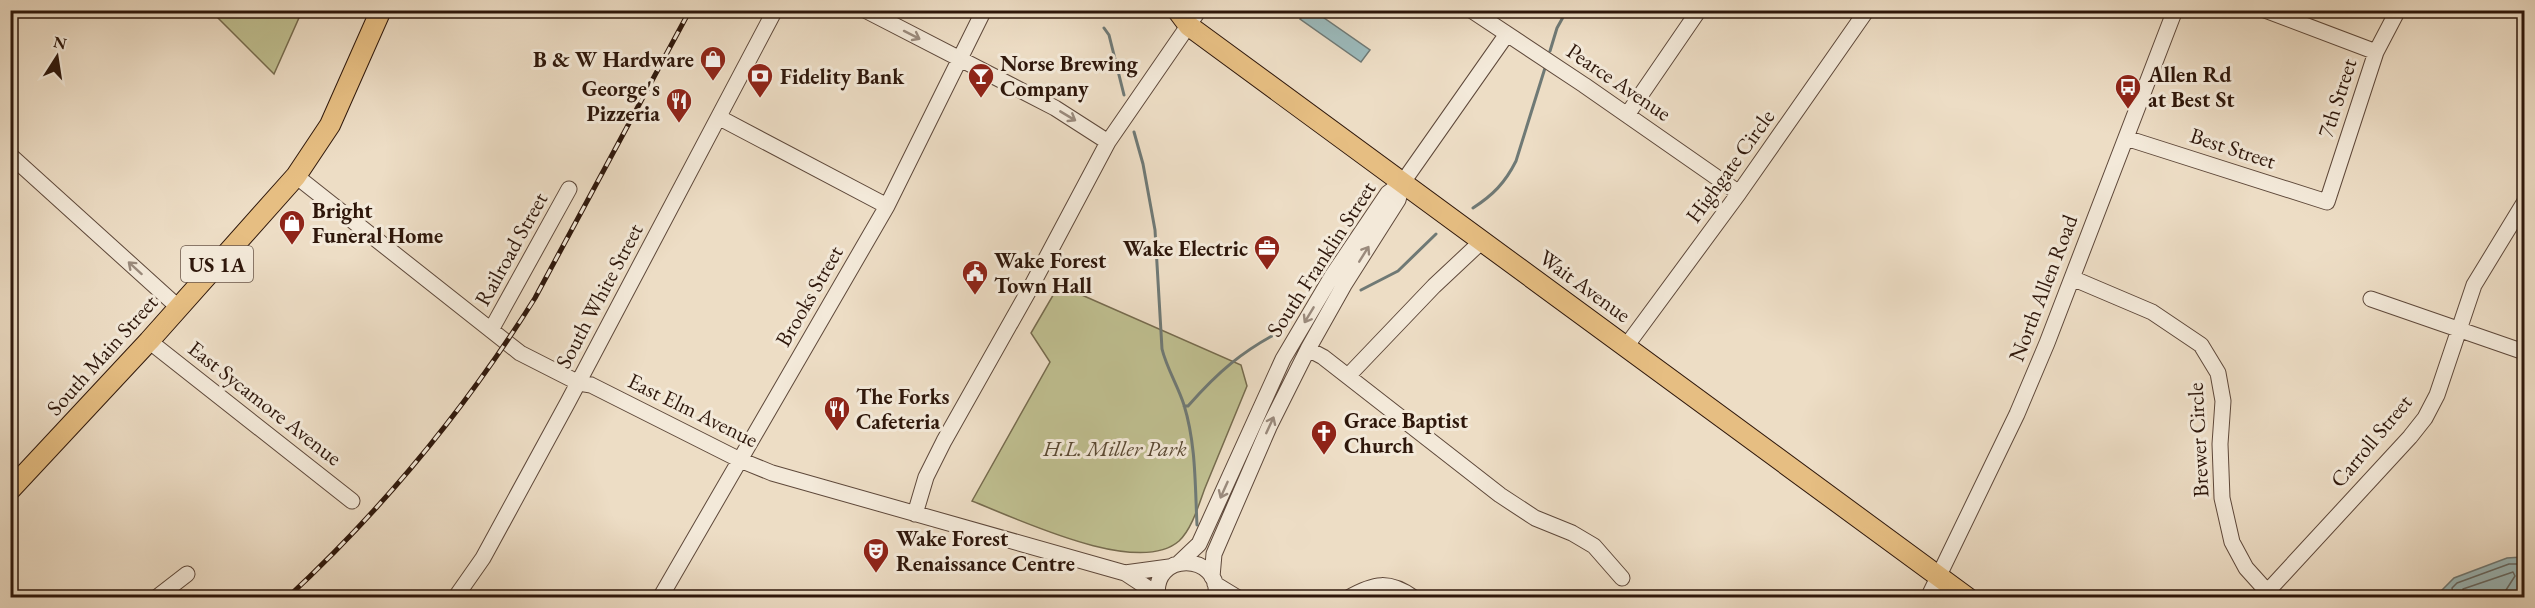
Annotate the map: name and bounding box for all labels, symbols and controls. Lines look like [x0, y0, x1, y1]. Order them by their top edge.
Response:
north arrow [27, 27, 87, 87]
one-way arrow [903, 30, 921, 41]
text: N [51, 31, 69, 54]
street label: Pearce Avenue [1561, 36, 1677, 128]
shop icon: B & W Hardware [698, 44, 728, 82]
place label: B & W Hardware [533, 45, 694, 74]
place label: Norse Brewing Company [1000, 49, 1139, 103]
street label: 7th Street [2311, 55, 2363, 141]
place label: Allen Rd at Best St [2147, 60, 2235, 114]
bank icon: Fidelity Bank [745, 61, 775, 99]
bar icon: Norse Brewing Company [966, 61, 996, 99]
place label: Fidelity Bank [780, 62, 905, 91]
bus stop icon: Allen Rd at Best St [2113, 72, 2143, 110]
place label: George's Pizzeria [582, 74, 660, 128]
restaurant icon: George's Pizzeria [664, 86, 694, 124]
street label: Highgate Circle [1679, 103, 1781, 229]
one-way arrow [1059, 110, 1076, 122]
street label: Best Street [2187, 121, 2280, 175]
street label: South Franklin Street [1260, 176, 1382, 342]
street label: Railroad Street [468, 187, 554, 311]
place label: Bright Funeral Home [312, 196, 443, 250]
shop icon: Bright Funeral Home [277, 208, 307, 246]
street label: North Allen Road [2002, 210, 2085, 365]
street label: South White Street [549, 218, 650, 374]
office icon: Wake Electric [1252, 233, 1282, 271]
place label: Wake Electric [1123, 234, 1248, 263]
street label: Brooks Street [768, 240, 850, 352]
street label: Wait Avenue [1533, 243, 1637, 329]
road number: US 1A [181, 246, 253, 282]
place label: Wake Forest Town Hall [994, 246, 1107, 300]
one-way arrow [1357, 246, 1370, 263]
public building icon: Wake Forest Town Hall [960, 258, 990, 296]
one-way arrow [128, 261, 143, 275]
street label: South Main Street [40, 288, 164, 422]
one-way arrow [1303, 306, 1315, 323]
street label: East Sycamore Avenue [182, 334, 348, 472]
street label: East Elm Avenue [623, 366, 763, 454]
street label: Brewer Circle [2180, 381, 2215, 498]
place label: The Forks Cafeteria [856, 382, 950, 436]
street label: Carroll Street [2324, 388, 2418, 494]
restaurant icon: The Forks Cafeteria [822, 394, 852, 432]
place label: Grace Baptist Church [1344, 406, 1469, 460]
one-way arrow [1265, 417, 1277, 435]
church icon: Grace Baptist Church [1309, 418, 1339, 456]
park label: H.L. Miller Park [1042, 434, 1187, 463]
one-way arrow [1217, 480, 1229, 498]
place label: Wake Forest Renaissance Centre [896, 524, 1075, 578]
theatre icon: Wake Forest Renaissance Centre [861, 536, 891, 574]

